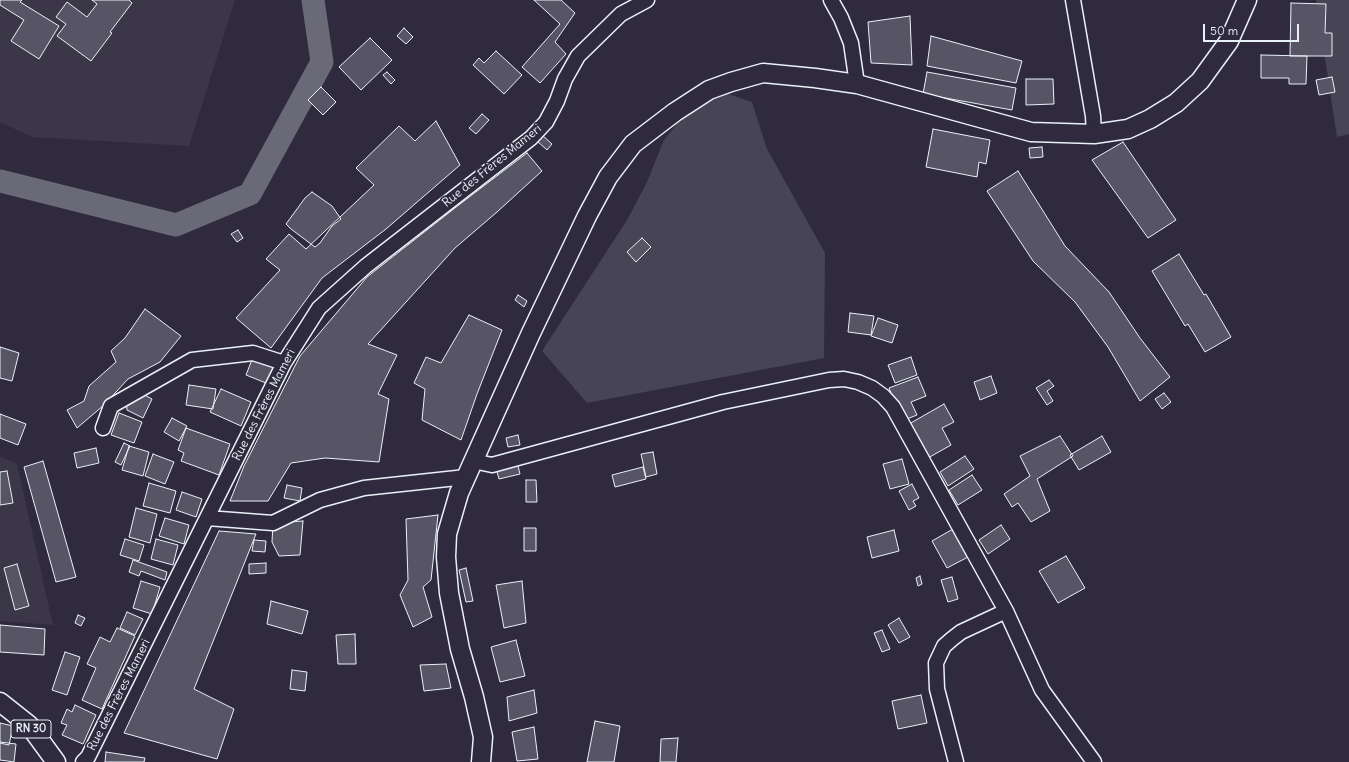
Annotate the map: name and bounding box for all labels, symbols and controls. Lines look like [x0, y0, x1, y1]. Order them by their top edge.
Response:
scale bar [1205, 16, 1301, 42]
text: 50 m [1210, 23, 1238, 38]
street label: Rue des Frères Mameri [440, 122, 544, 210]
street label: Rue des Frères Mameri [230, 347, 298, 463]
street label: Rue des Frères Mameri [85, 637, 153, 753]
road number: RN 30 [11, 720, 51, 738]

